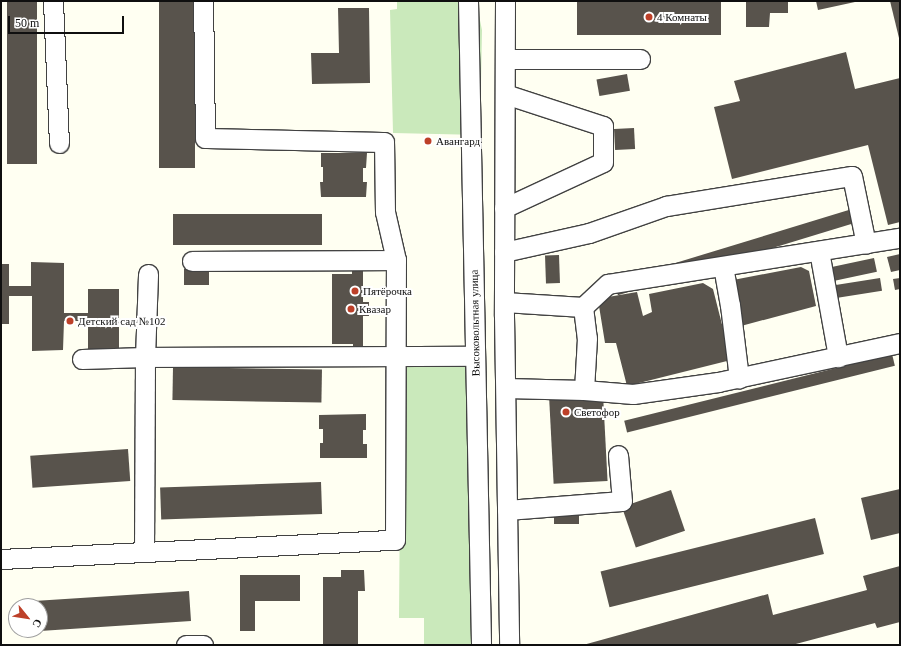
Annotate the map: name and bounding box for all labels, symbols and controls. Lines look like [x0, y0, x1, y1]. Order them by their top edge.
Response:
scale bar [10, 8, 126, 34]
place label: 4 Комнаты [657, 10, 707, 24]
marker: 4 Комнаты [644, 12, 654, 22]
text: 50 m [15, 16, 39, 30]
place label: Авангард [436, 134, 480, 148]
marker: Авангард [423, 136, 433, 146]
street label: Высоковольтная улица [467, 270, 483, 376]
place label: Пятёрочка [363, 284, 412, 298]
marker: Пятёрочка [350, 286, 360, 296]
place label: Квазар [359, 302, 391, 316]
marker: Квазар [346, 304, 356, 314]
place label: Детский сад №102 [78, 314, 165, 328]
marker: Детский сад №102 [65, 316, 75, 326]
place label: Светофор [574, 405, 620, 419]
marker: Светофор [561, 407, 571, 417]
north arrow [8, 598, 48, 638]
text: С [30, 617, 45, 630]

